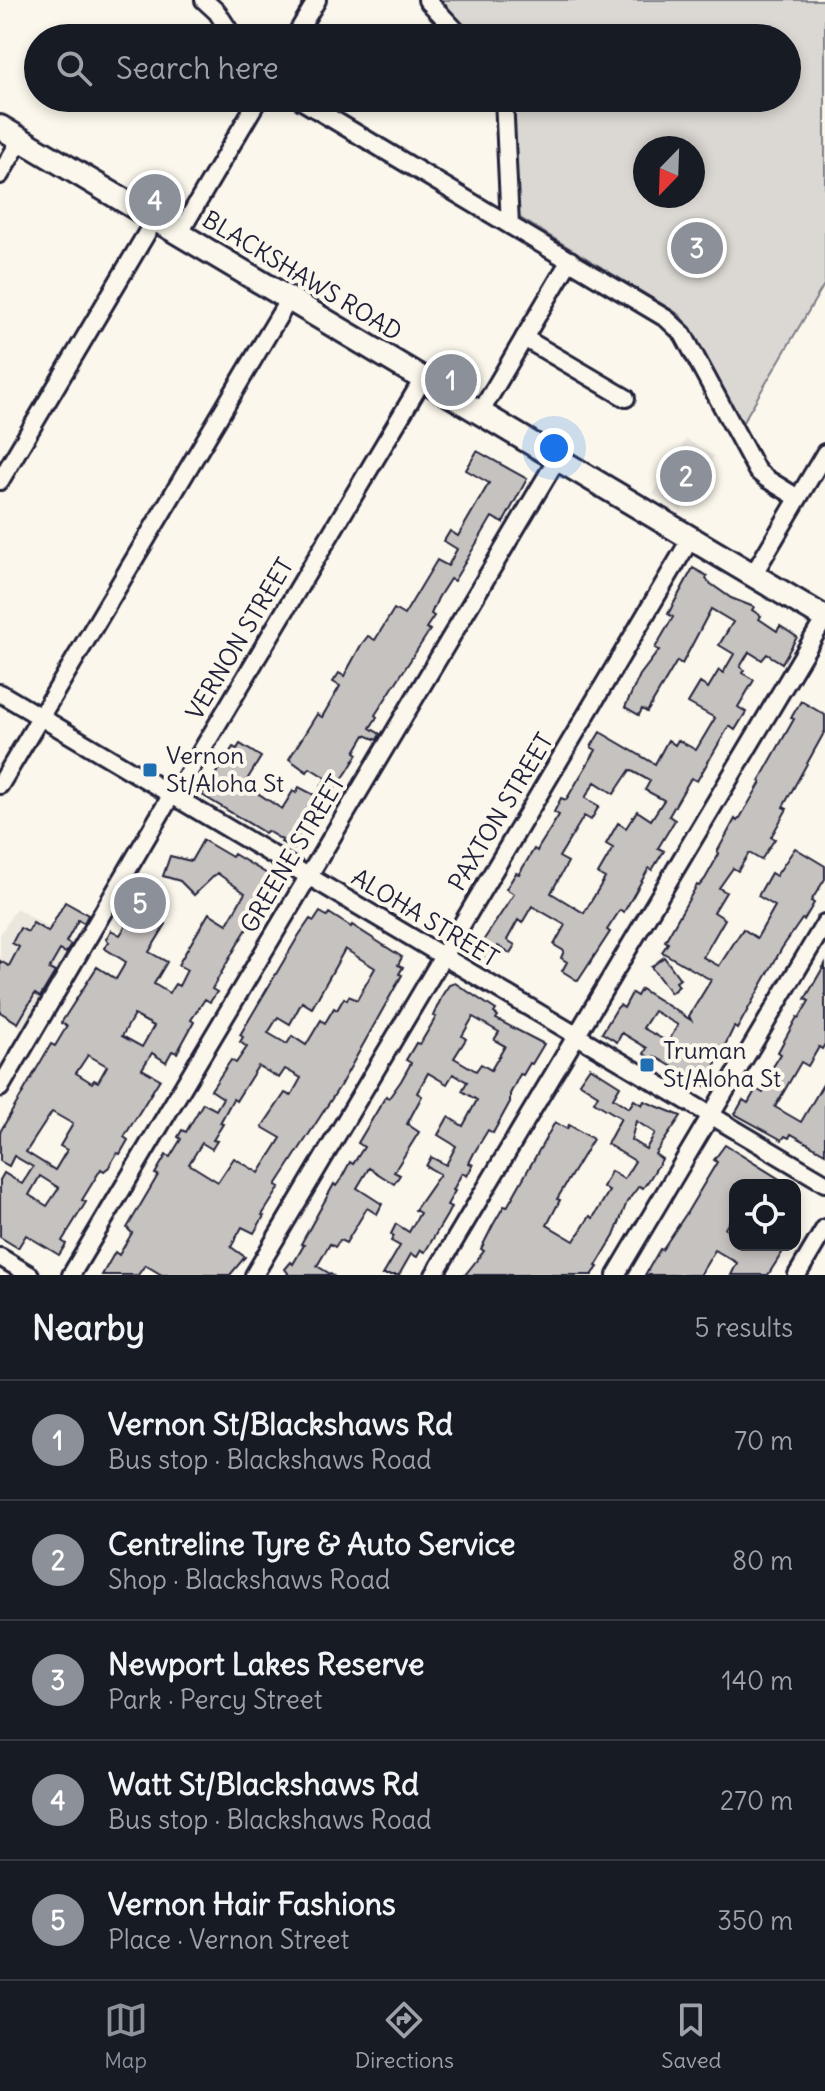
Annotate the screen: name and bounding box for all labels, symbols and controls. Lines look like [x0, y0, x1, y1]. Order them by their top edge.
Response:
search box [24, 24, 801, 112]
icon: search [52, 46, 96, 90]
text: Search here [116, 49, 279, 87]
north arrow [633, 136, 705, 208]
pin: 4 [129, 170, 181, 230]
street label: BLACKSHAWS ROAD [197, 204, 408, 347]
pin: 3 [671, 218, 723, 278]
pin: 1 [425, 350, 477, 410]
your location [534, 428, 574, 468]
pin: 2 [660, 446, 712, 506]
street label: VERNON STREET [179, 552, 299, 725]
street label: PAXTON STREET [441, 727, 559, 896]
place label: Vernon St/Aloha St [166, 740, 284, 798]
marker: Vernon St/Aloha St [141, 761, 159, 779]
street label: GREENE STREET [233, 769, 351, 938]
street label: ALOHA STREET [347, 861, 504, 973]
pin: 5 [114, 873, 166, 933]
place label: Truman St/Aloha St [663, 1035, 781, 1093]
marker: Truman St/Aloha St [638, 1056, 656, 1074]
map controls [729, 1179, 801, 1251]
button: locate [729, 1179, 801, 1251]
text: Nearby [32, 1306, 145, 1349]
text: 5 results [695, 1311, 793, 1344]
text: Vernon St/Blackshaws Rd [108, 1405, 453, 1443]
text: 1 [53, 1424, 63, 1457]
text: 70 m [734, 1424, 793, 1457]
text: Bus stop · Blackshaws Road [108, 1443, 432, 1476]
text: Centreline Tyre & Auto Service [108, 1525, 516, 1563]
text: 2 [51, 1544, 65, 1577]
text: 80 m [732, 1544, 793, 1577]
text: Shop · Blackshaws Road [108, 1563, 390, 1596]
text: Newport Lakes Reserve [108, 1645, 424, 1683]
text: 3 [51, 1664, 65, 1697]
text: 140 m [722, 1664, 793, 1697]
text: Park · Percy Street [108, 1683, 322, 1716]
text: Watt St/Blackshaws Rd [108, 1765, 419, 1803]
text: 4 [50, 1784, 66, 1817]
text: 270 m [720, 1784, 793, 1817]
text: Bus stop · Blackshaws Road [108, 1803, 432, 1836]
text: Vernon Hair Fashions [108, 1885, 396, 1923]
text: 5 [51, 1904, 65, 1937]
text: 350 m [717, 1904, 793, 1937]
text: Place · Vernon Street [108, 1923, 349, 1956]
tab: Map [104, 1998, 148, 2074]
tab: Directions [355, 1998, 454, 2074]
tab: Saved [661, 1998, 721, 2074]

